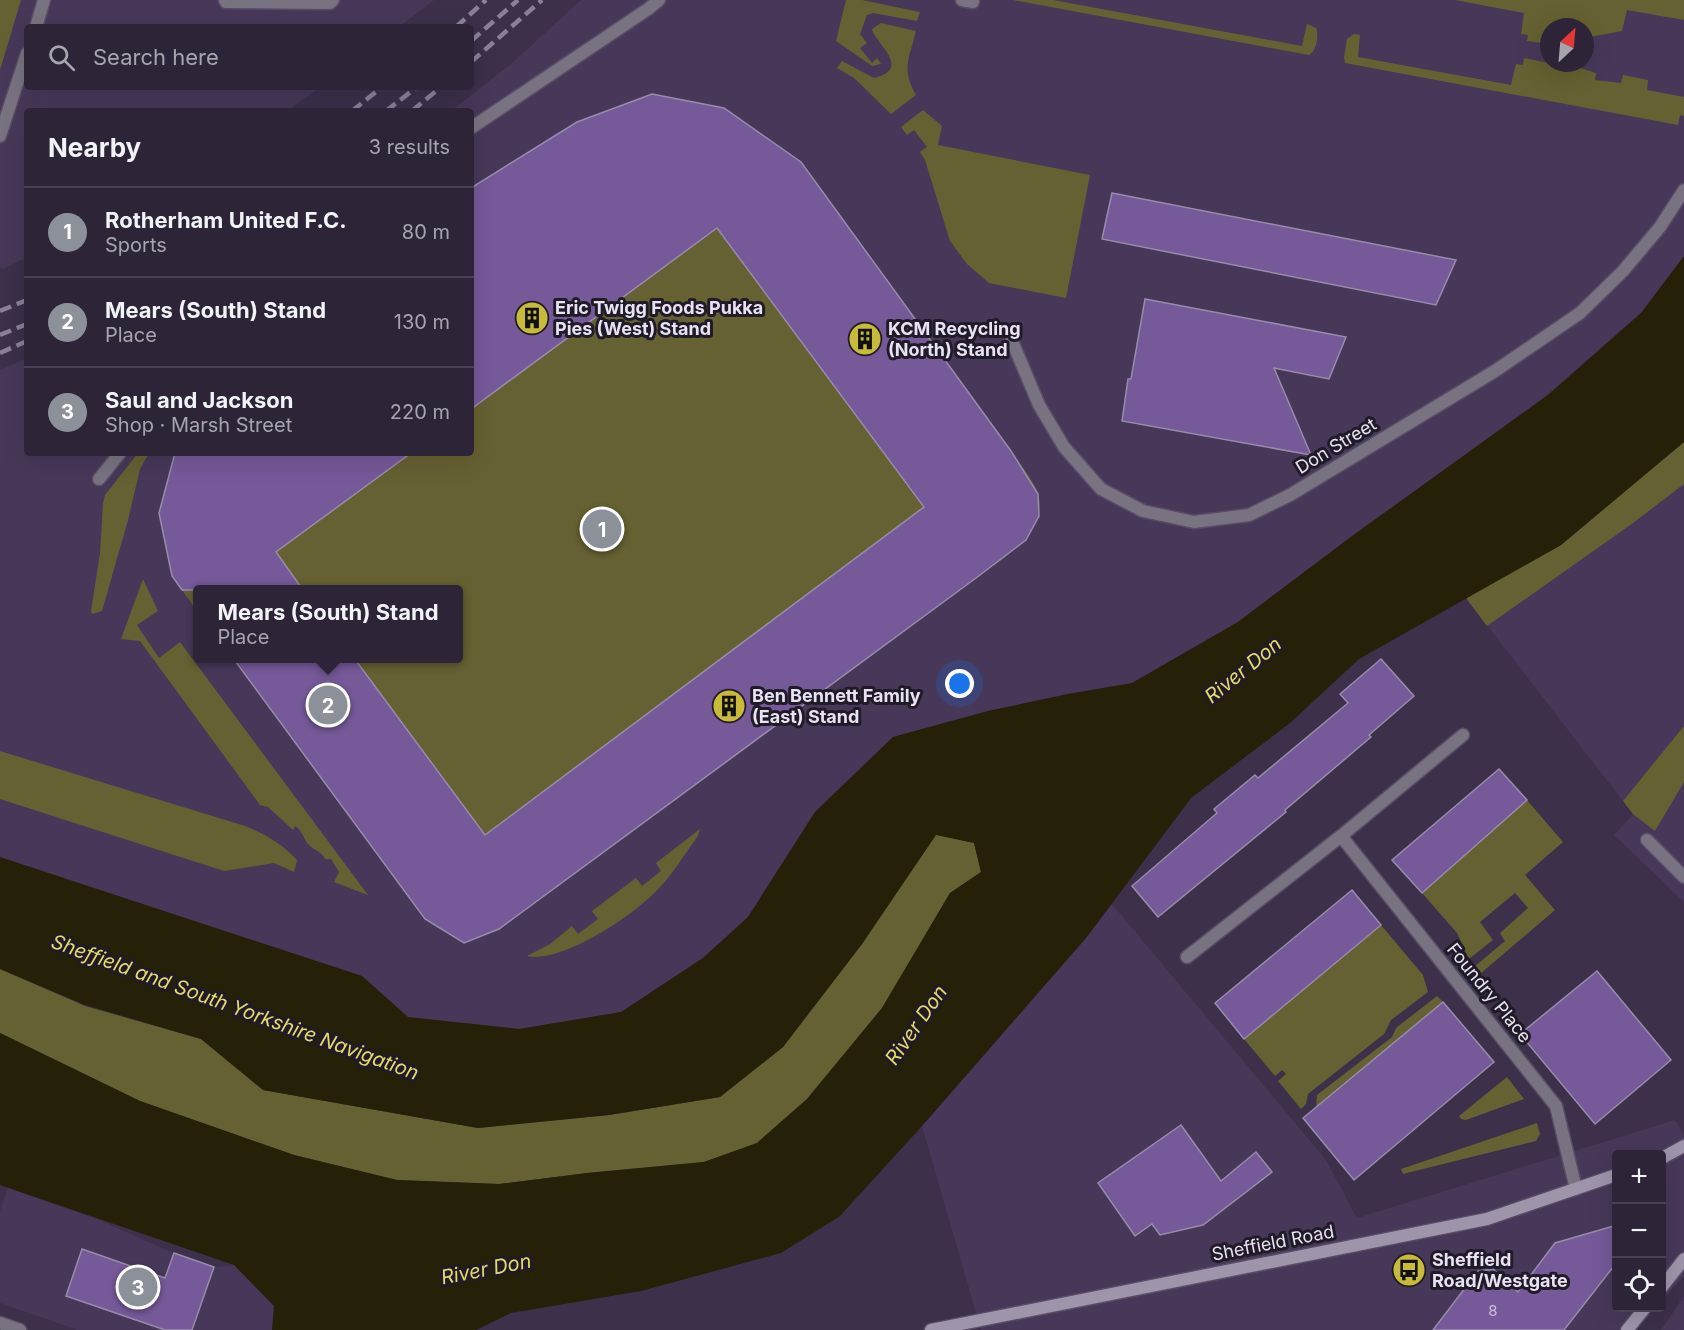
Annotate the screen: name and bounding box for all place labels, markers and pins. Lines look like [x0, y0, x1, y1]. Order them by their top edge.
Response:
place label: Eric Twigg Foods Pukka Pies (West) Stand [555, 297, 763, 339]
building icon: Eric Twigg Foods Pukka Pies (West) Stand [514, 300, 550, 336]
place label: KCM Recycling (North) Stand [888, 318, 1021, 360]
building icon: KCM Recycling (North) Stand [847, 321, 883, 357]
pin: 1 [582, 506, 622, 552]
pin: 2 [308, 682, 348, 728]
place label: Ben Bennett Family (East) Stand [752, 685, 921, 727]
building icon: Ben Bennett Family (East) Stand [711, 688, 747, 724]
place label: Sheffield Road/Westgate [1432, 1249, 1568, 1291]
bus stop icon: Sheffield Road/Westgate [1391, 1252, 1427, 1288]
pin: 3 [118, 1264, 158, 1310]

